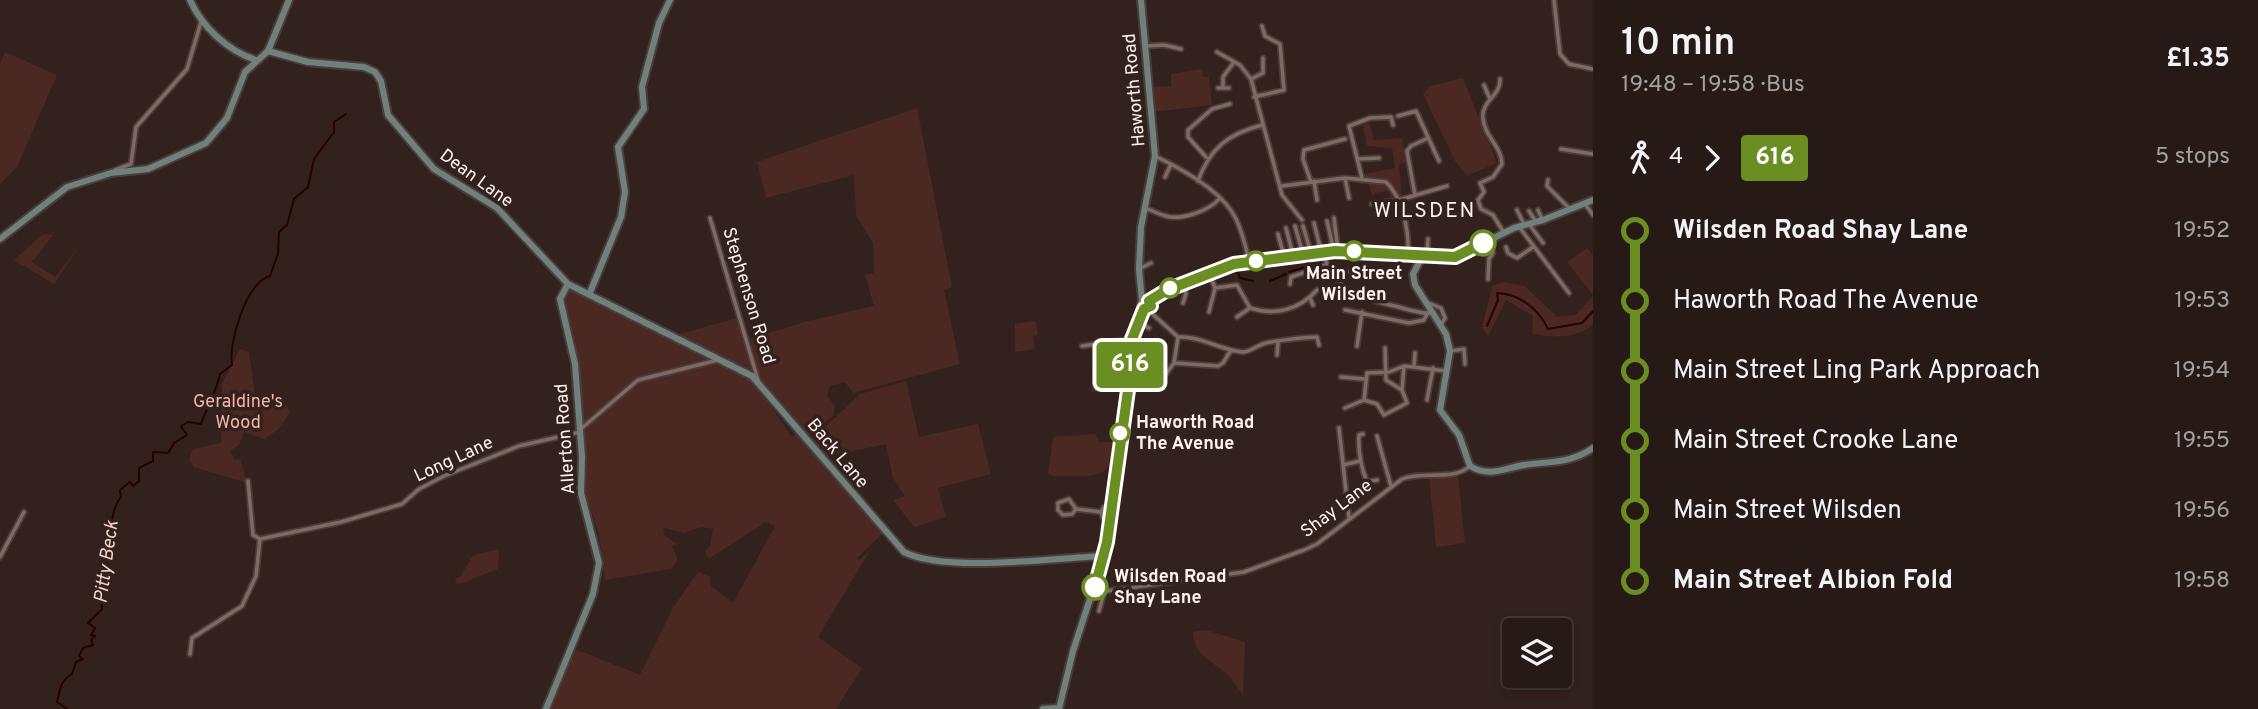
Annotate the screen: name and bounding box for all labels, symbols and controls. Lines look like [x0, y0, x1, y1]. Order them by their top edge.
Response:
text: 10 min [1621, 20, 1735, 69]
street label: Haworth Road [1119, 32, 1151, 148]
text: £1.35 [2166, 43, 2230, 76]
text: 19:48 – 19:58 · Bus [1621, 71, 1805, 100]
icon: walk [1621, 139, 1659, 177]
icon: forward [1693, 139, 1731, 177]
text: 4 [1669, 143, 1683, 172]
text: 616 [1755, 143, 1794, 173]
text: 5 stops [2155, 143, 2230, 172]
street label: Dean Lane [435, 145, 517, 213]
district label: WILSDEN [1374, 198, 1476, 225]
text: Wilsden Road Shay Lane [1673, 215, 1968, 248]
text: 19:52 [2174, 217, 2230, 246]
street label: Stephenson Road [716, 225, 780, 367]
unlabelled marker [1470, 230, 1496, 256]
marker: Main Street Wilsden [1344, 241, 1364, 261]
unlabelled marker [1246, 251, 1266, 271]
place label: Main Street Wilsden [1306, 263, 1402, 307]
unlabelled marker [1160, 278, 1180, 298]
text: Haworth Road The Avenue [1673, 285, 1979, 318]
text: 19:53 [2174, 287, 2230, 316]
line badge: 616 [1090, 342, 1170, 388]
text: 616 [1110, 350, 1150, 380]
text: Main Street Ling Park Approach [1673, 355, 2040, 388]
text: 19:54 [2173, 357, 2230, 386]
street label: Allerton Road [551, 383, 581, 495]
park label: Geraldine's Wood [193, 391, 283, 435]
place label: Haworth Road The Avenue [1136, 412, 1254, 456]
street label: Back Lane [801, 414, 873, 494]
marker: Haworth Road The Avenue [1110, 423, 1130, 443]
text: Main Street Crooke Lane [1673, 425, 1958, 458]
text: 19:55 [2174, 427, 2230, 456]
street label: Long Lane [411, 432, 497, 488]
street label: Shay Lane [1297, 475, 1377, 543]
text: Main Street Wilsden [1673, 495, 1902, 528]
text: 19:56 [2175, 497, 2230, 526]
water label: Pitty Beck [89, 519, 125, 605]
text: Main Street Albion Fold [1673, 565, 1953, 598]
place label: Wilsden Road Shay Lane [1114, 566, 1227, 610]
text: 19:58 [2174, 567, 2230, 596]
marker: Wilsden Road Shay Lane [1082, 574, 1108, 600]
map controls [1502, 618, 1572, 688]
button: layers [1502, 618, 1572, 688]

